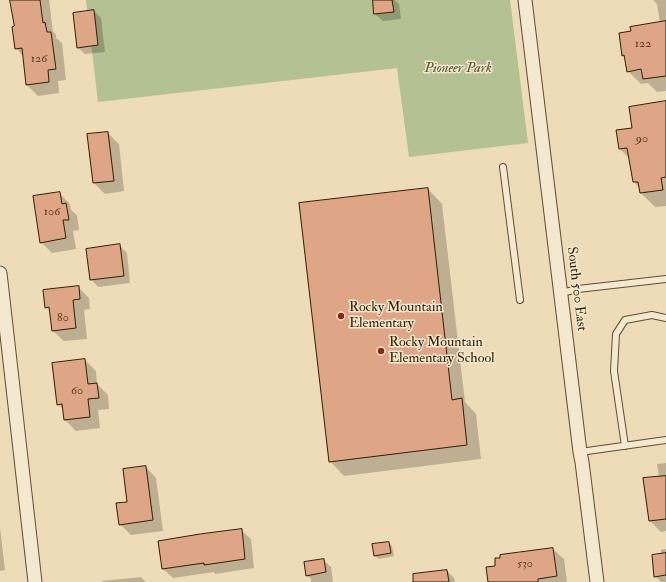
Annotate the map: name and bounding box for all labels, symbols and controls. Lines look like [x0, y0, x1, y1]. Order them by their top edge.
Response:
house number: 122 [635, 37, 651, 51]
house number: 126 [31, 52, 47, 66]
park label: Pioneer Park [424, 61, 492, 77]
house number: 90 [636, 132, 648, 146]
house number: 106 [44, 205, 60, 219]
street label: South 500 East [562, 246, 590, 332]
place label: Rocky Mountain Elementary [349, 300, 443, 332]
house number: 80 [57, 311, 69, 325]
marker: Rocky Mountain Elementary [336, 311, 346, 321]
place label: Rocky Mountain Elementary School [389, 335, 495, 368]
marker: Rocky Mountain Elementary School [376, 346, 386, 356]
house number: 60 [71, 384, 83, 398]
house number: 530 [517, 557, 533, 571]

